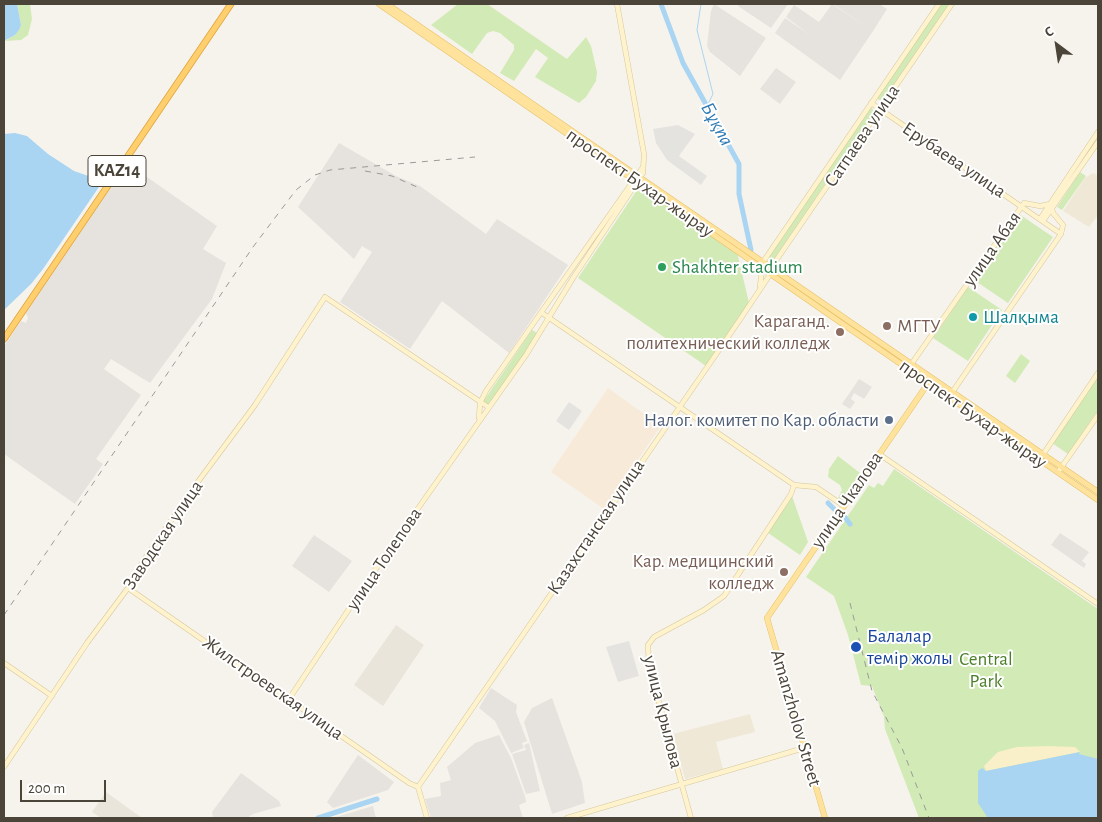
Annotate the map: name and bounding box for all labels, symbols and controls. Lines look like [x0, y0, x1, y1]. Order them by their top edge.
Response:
north arrow [1032, 20, 1082, 70]
text: С [1042, 24, 1056, 40]
street label: Сатпаева улица [819, 80, 905, 192]
water label: Бұқпа [695, 98, 739, 150]
street label: Ерубаева улица [898, 117, 1010, 203]
street label: проспект Бухар-жырау [562, 123, 718, 243]
road number: KAZ14 [88, 156, 146, 187]
street label: улица Абая [958, 207, 1026, 291]
place label: Shakhter stadium [672, 256, 803, 278]
marker: Shakhter stadium [656, 261, 668, 273]
place label: Шалқыма [983, 306, 1059, 328]
place label: Караганд. политехнический колледж [626, 310, 830, 354]
marker: Шалқыма [967, 311, 979, 323]
place label: МГТУ [897, 315, 941, 337]
marker: МГТУ [881, 320, 893, 332]
marker: Караганд. политехнический колледж [834, 326, 846, 338]
street label: проспект Бухар-жырау [895, 354, 1051, 474]
place label: Налог. комитет по Кар. области [644, 409, 879, 431]
marker: Налог. комитет по Кар. области [883, 414, 895, 426]
street label: улица Чкалова [806, 447, 888, 553]
street label: Казахстанская улица [542, 455, 650, 599]
street label: Заводская улица [118, 476, 208, 594]
street label: улица Толепова [341, 503, 427, 615]
place label: Кар. медицинский колледж [632, 550, 774, 594]
marker: Кар. медицинский колледж [778, 566, 790, 578]
place label: Балалар темір жолы [867, 625, 953, 669]
street label: Жилстроевская улица [198, 631, 348, 745]
marker: Балалар темір жолы [849, 640, 863, 654]
street label: Amanzholov Street [766, 647, 826, 789]
park label: Central Park [959, 648, 1013, 692]
street label: улица Крылова [638, 653, 688, 771]
scale bar [22, 770, 109, 802]
text: 200 m [28, 781, 65, 796]

